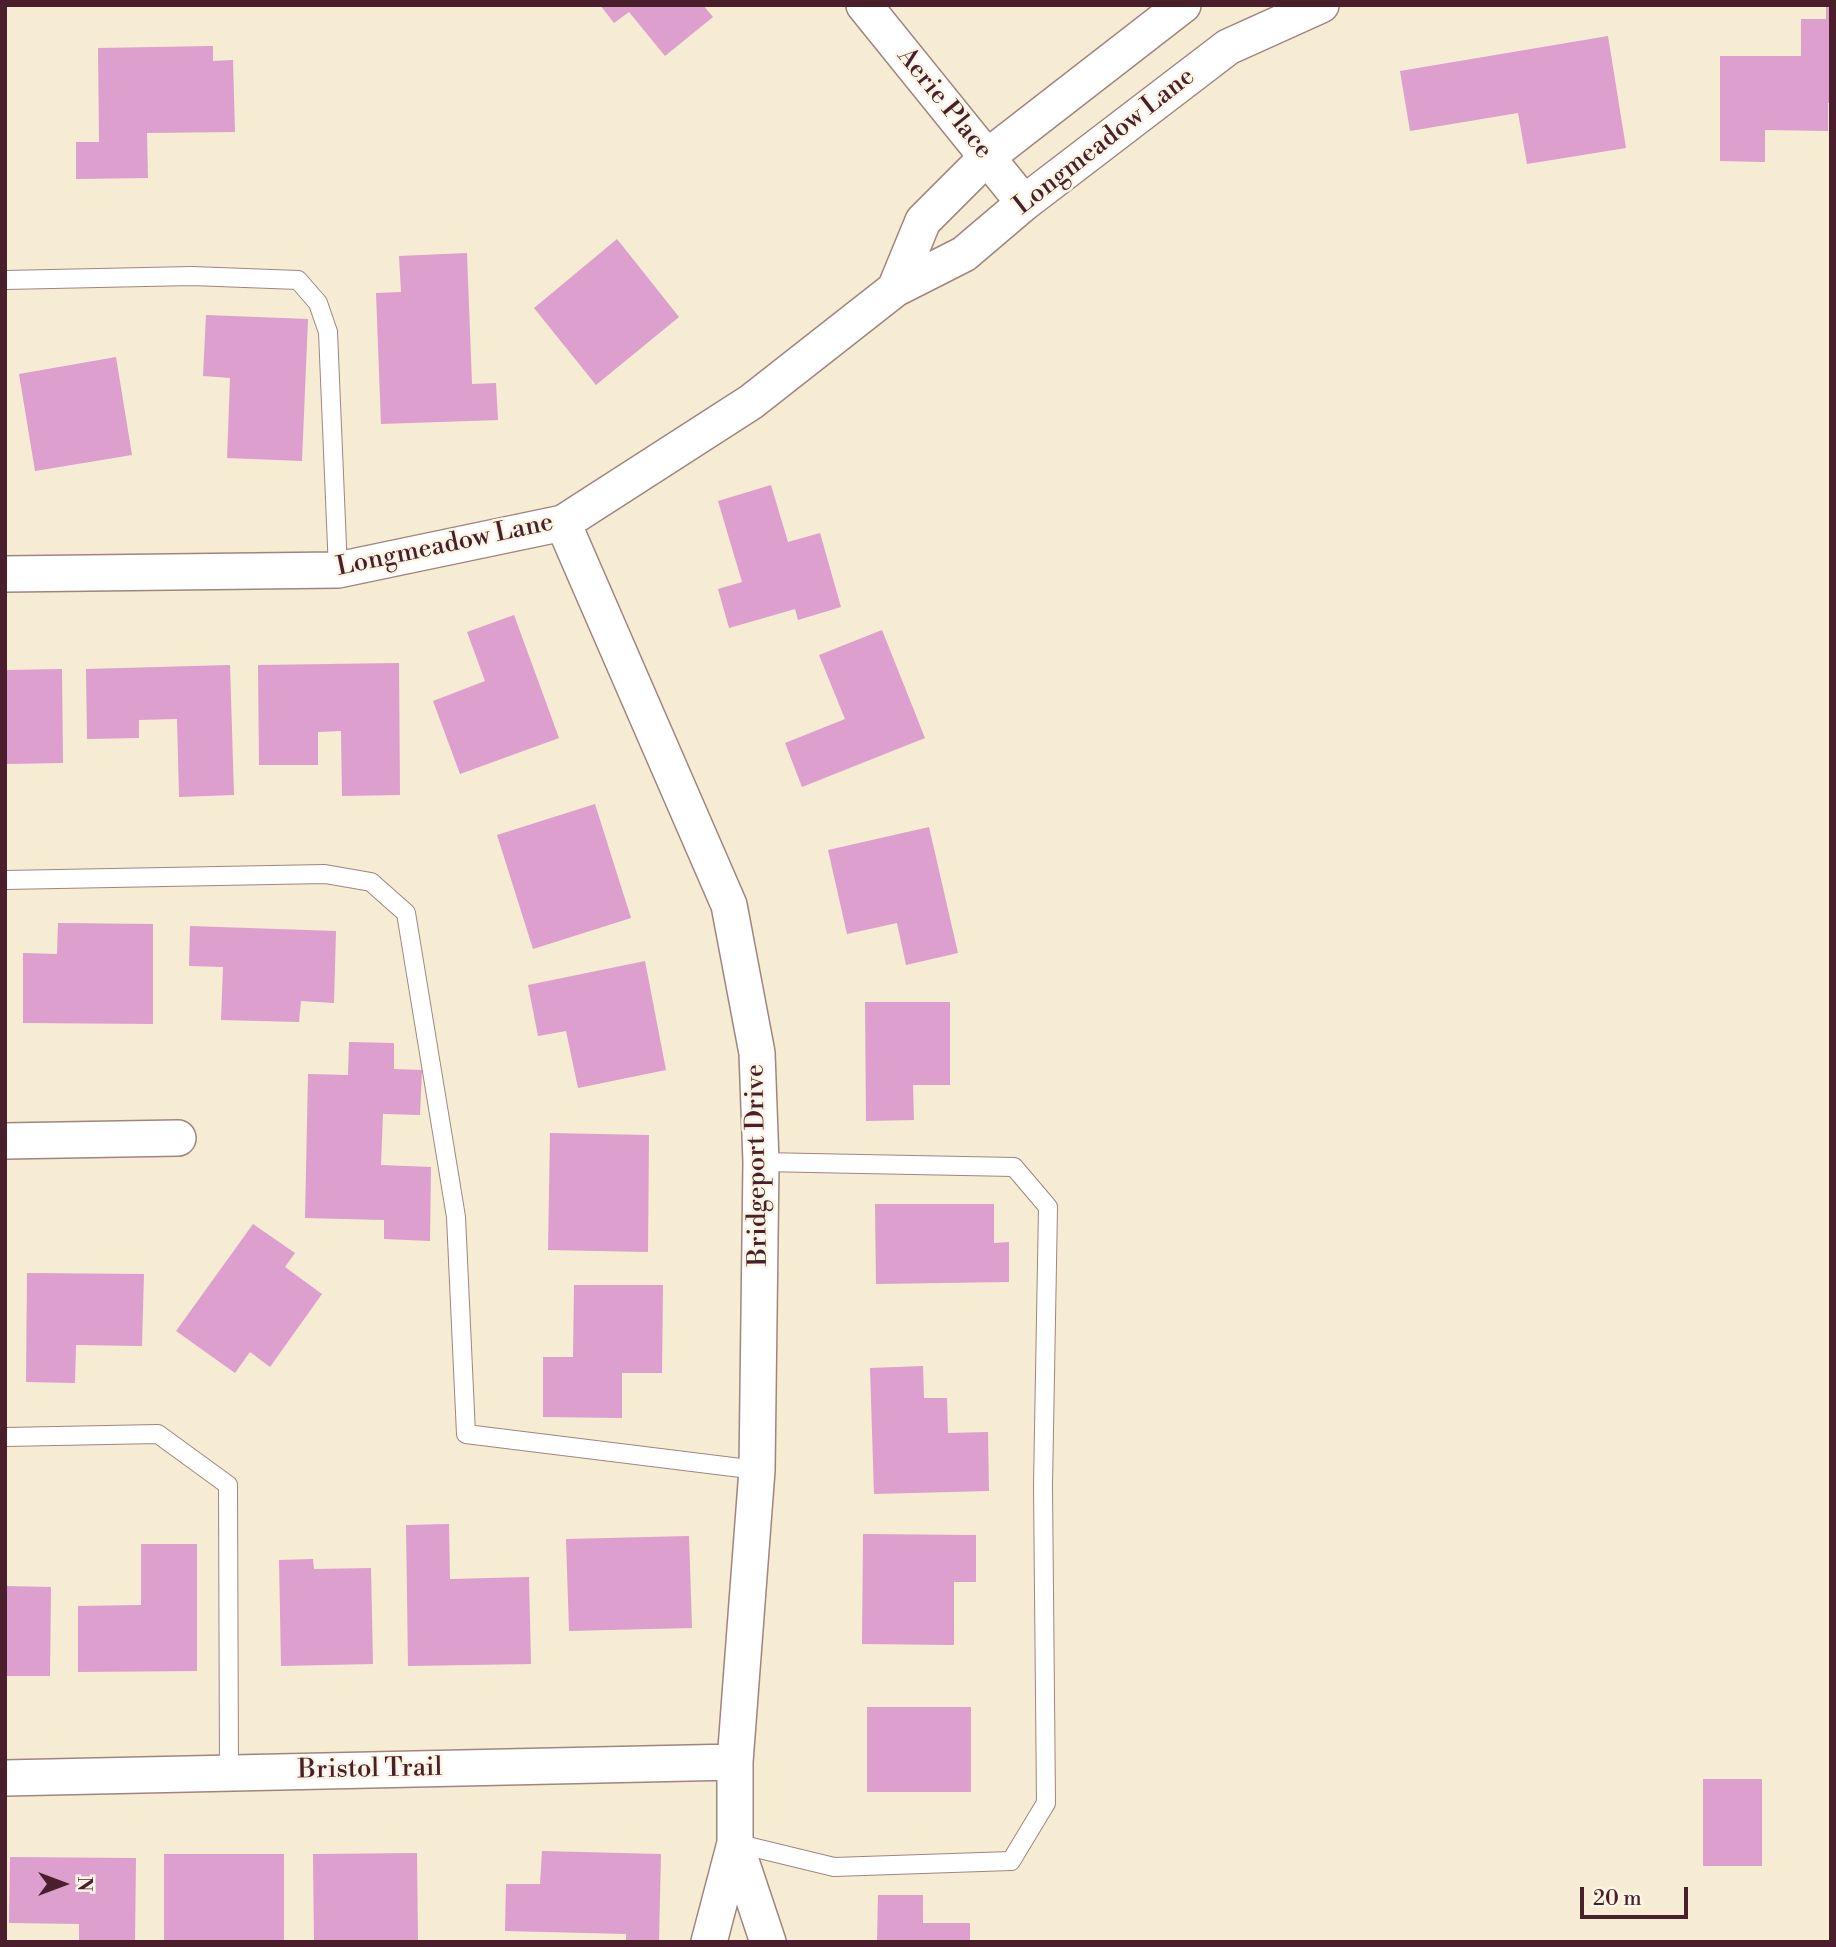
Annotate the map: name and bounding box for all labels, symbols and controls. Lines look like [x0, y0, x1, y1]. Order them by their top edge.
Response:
street label: Aerie Place [890, 42, 998, 166]
street label: Longmeadow Lane [1008, 62, 1202, 222]
street label: Longmeadow Lane [334, 508, 556, 584]
street label: Bridgeport Drive [741, 1064, 775, 1266]
street label: Bristol Trail [297, 1753, 443, 1787]
north arrow [28, 1849, 98, 1919]
scale bar [1584, 1874, 1692, 1918]
text: N [72, 1876, 96, 1892]
text: 20 m [1593, 1886, 1642, 1912]

